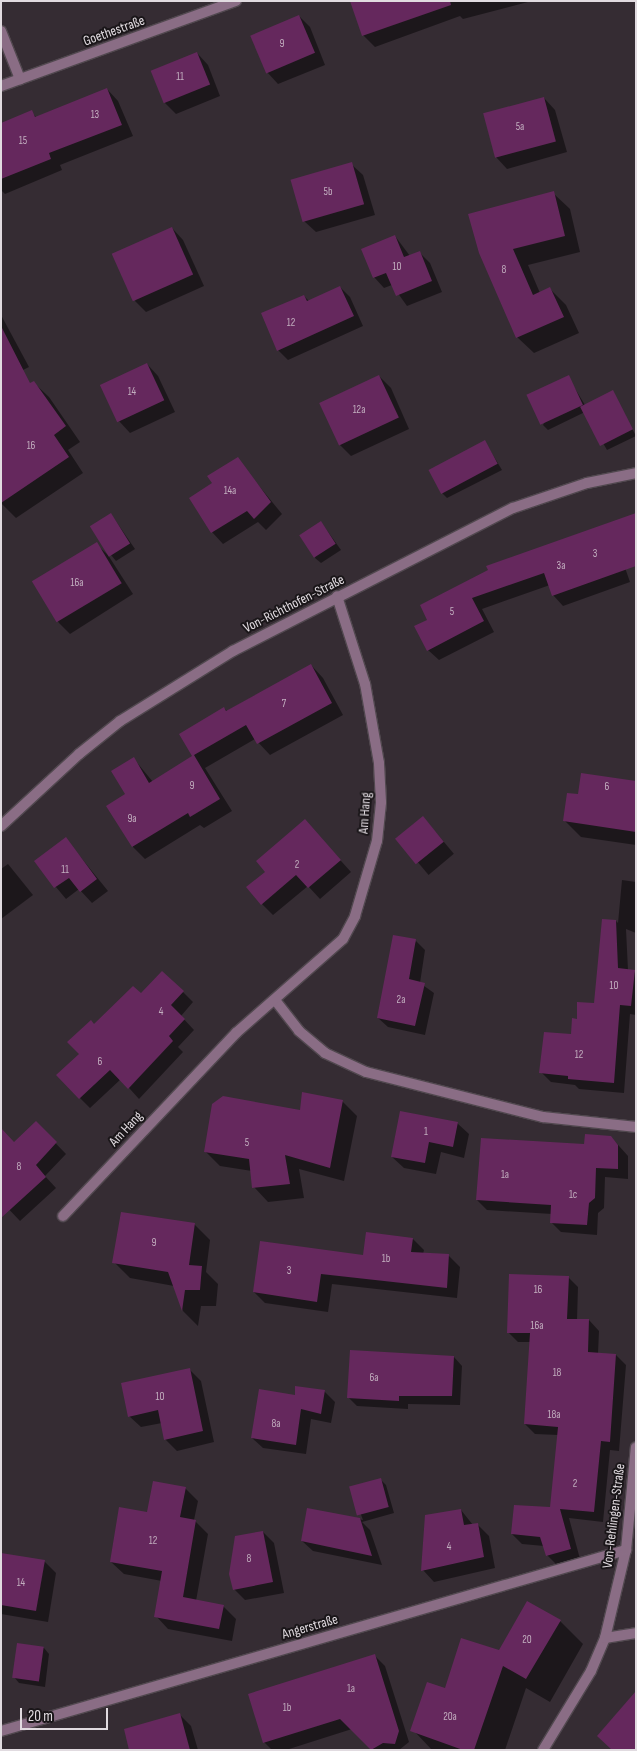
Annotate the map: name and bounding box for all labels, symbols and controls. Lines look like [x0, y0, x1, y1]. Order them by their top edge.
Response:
street label: Goethestraße [81, 12, 147, 50]
house number: 9 [280, 37, 284, 51]
house number: 11 [176, 70, 184, 84]
house number: 13 [91, 108, 99, 122]
house number: 5a [516, 120, 524, 134]
house number: 15 [19, 134, 27, 148]
house number: 5b [324, 185, 332, 199]
house number: 10 [393, 260, 401, 274]
house number: 8 [502, 263, 506, 277]
house number: 12 [287, 316, 295, 330]
house number: 14 [128, 385, 136, 399]
house number: 12a [353, 403, 365, 417]
house number: 16 [27, 439, 35, 453]
house number: 14a [224, 484, 236, 498]
house number: 3 [593, 547, 597, 561]
house number: 3a [557, 559, 565, 573]
street label: Von-Richthofen-Straße [241, 571, 347, 637]
house number: 16a [71, 576, 83, 590]
house number: 5 [450, 605, 454, 619]
house number: 7 [282, 697, 286, 711]
house number: 9 [190, 779, 194, 793]
house number: 6 [605, 780, 609, 794]
street label: Am Hang [355, 792, 375, 834]
house number: 9a [127, 812, 137, 826]
house number: 2 [295, 858, 299, 872]
house number: 11 [61, 863, 69, 877]
house number: 10 [610, 979, 618, 993]
house number: 2a [397, 993, 405, 1007]
house number: 4 [159, 1005, 163, 1019]
house number: 12 [575, 1048, 583, 1062]
house number: 6 [98, 1055, 102, 1069]
street label: Am Hang [106, 1108, 146, 1150]
house number: 1 [424, 1125, 428, 1139]
house number: 5 [245, 1136, 249, 1150]
house number: 8 [17, 1160, 21, 1174]
house number: 1a [501, 1168, 509, 1182]
house number: 1c [569, 1188, 577, 1202]
house number: 9 [152, 1236, 156, 1250]
house number: 1b [382, 1252, 390, 1266]
house number: 3 [287, 1264, 291, 1278]
house number: 16 [534, 1283, 542, 1297]
house number: 16a [531, 1319, 543, 1333]
house number: 18 [553, 1366, 561, 1380]
house number: 6a [369, 1371, 379, 1385]
house number: 10 [156, 1390, 164, 1404]
house number: 18a [548, 1408, 560, 1422]
house number: 8a [271, 1417, 281, 1431]
street label: Von-Rehlingen-Straße [599, 1463, 629, 1569]
house number: 2 [573, 1477, 577, 1491]
house number: 12 [149, 1534, 157, 1548]
house number: 4 [447, 1540, 451, 1554]
house number: 8 [247, 1552, 251, 1566]
house number: 14 [17, 1576, 25, 1590]
street label: Angerstraße [280, 1611, 340, 1643]
house number: 20 [522, 1633, 532, 1647]
house number: 1a [347, 1682, 355, 1696]
scale bar [22, 1698, 110, 1730]
house number: 1b [283, 1701, 291, 1715]
text: 20 m [28, 1707, 53, 1726]
house number: 20a [443, 1710, 457, 1724]

